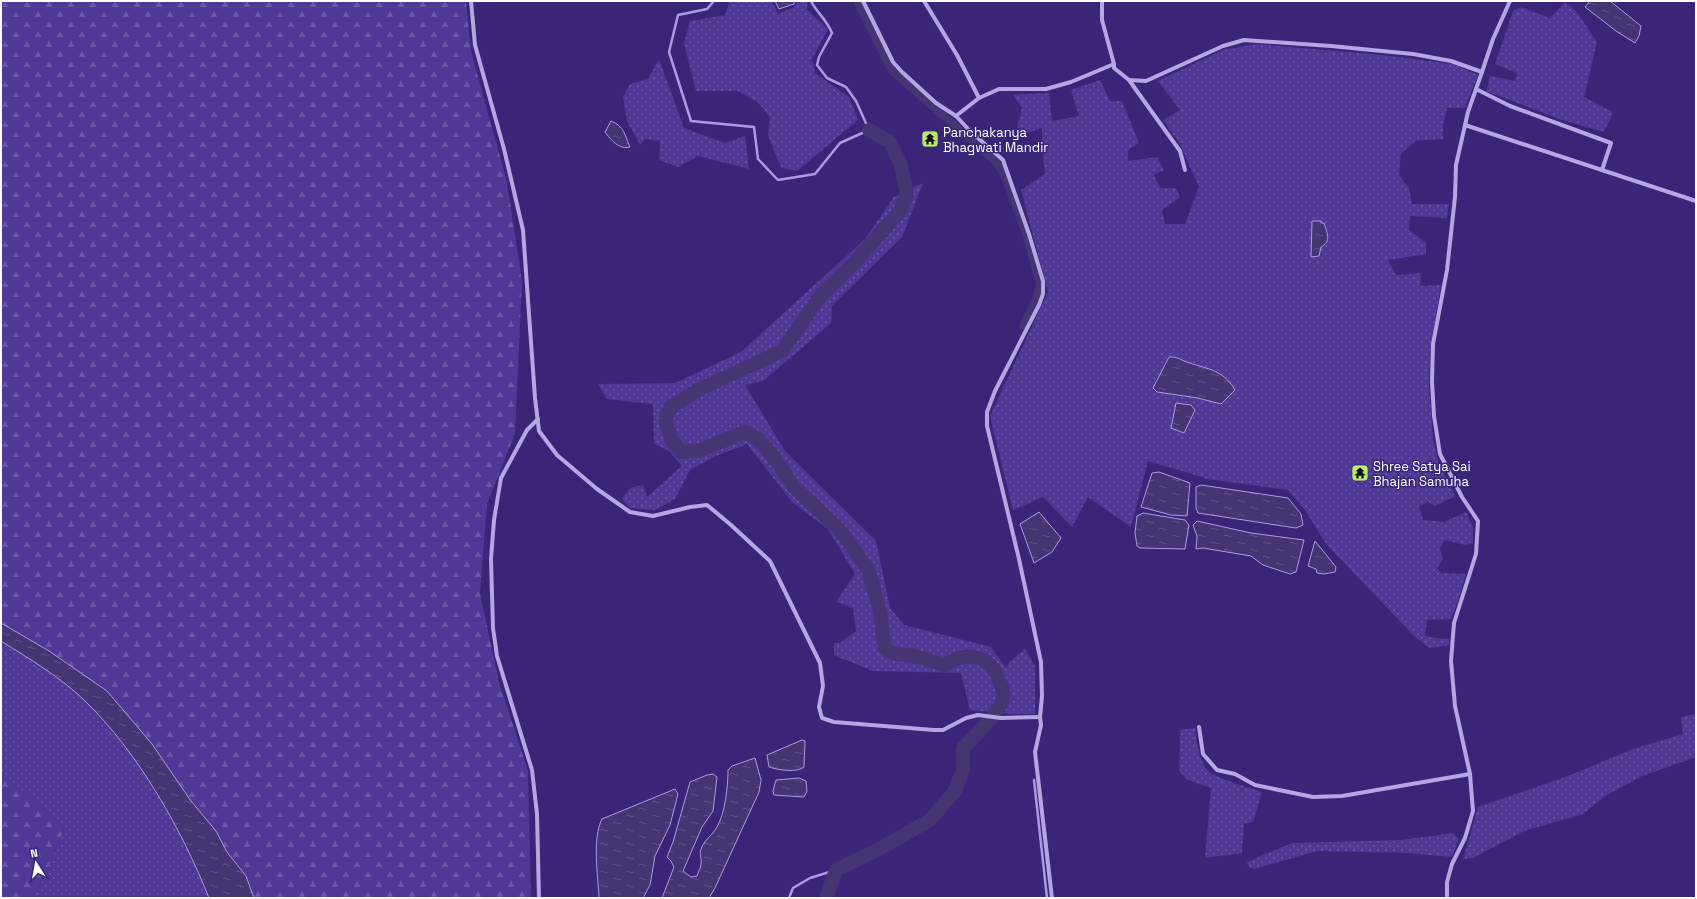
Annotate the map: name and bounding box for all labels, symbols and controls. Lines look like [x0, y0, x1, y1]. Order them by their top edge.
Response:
place label: Panchakanya Bhagwati Mandir [943, 124, 1048, 156]
temple icon: Panchakanya Bhagwati Mandir [920, 129, 940, 149]
place label: Shree Satya Sai Bhajan Samuha [1373, 458, 1471, 490]
temple icon: Shree Satya Sai Bhajan Samuha [1350, 463, 1370, 483]
north arrow [16, 843, 56, 883]
text: N [29, 846, 39, 861]

